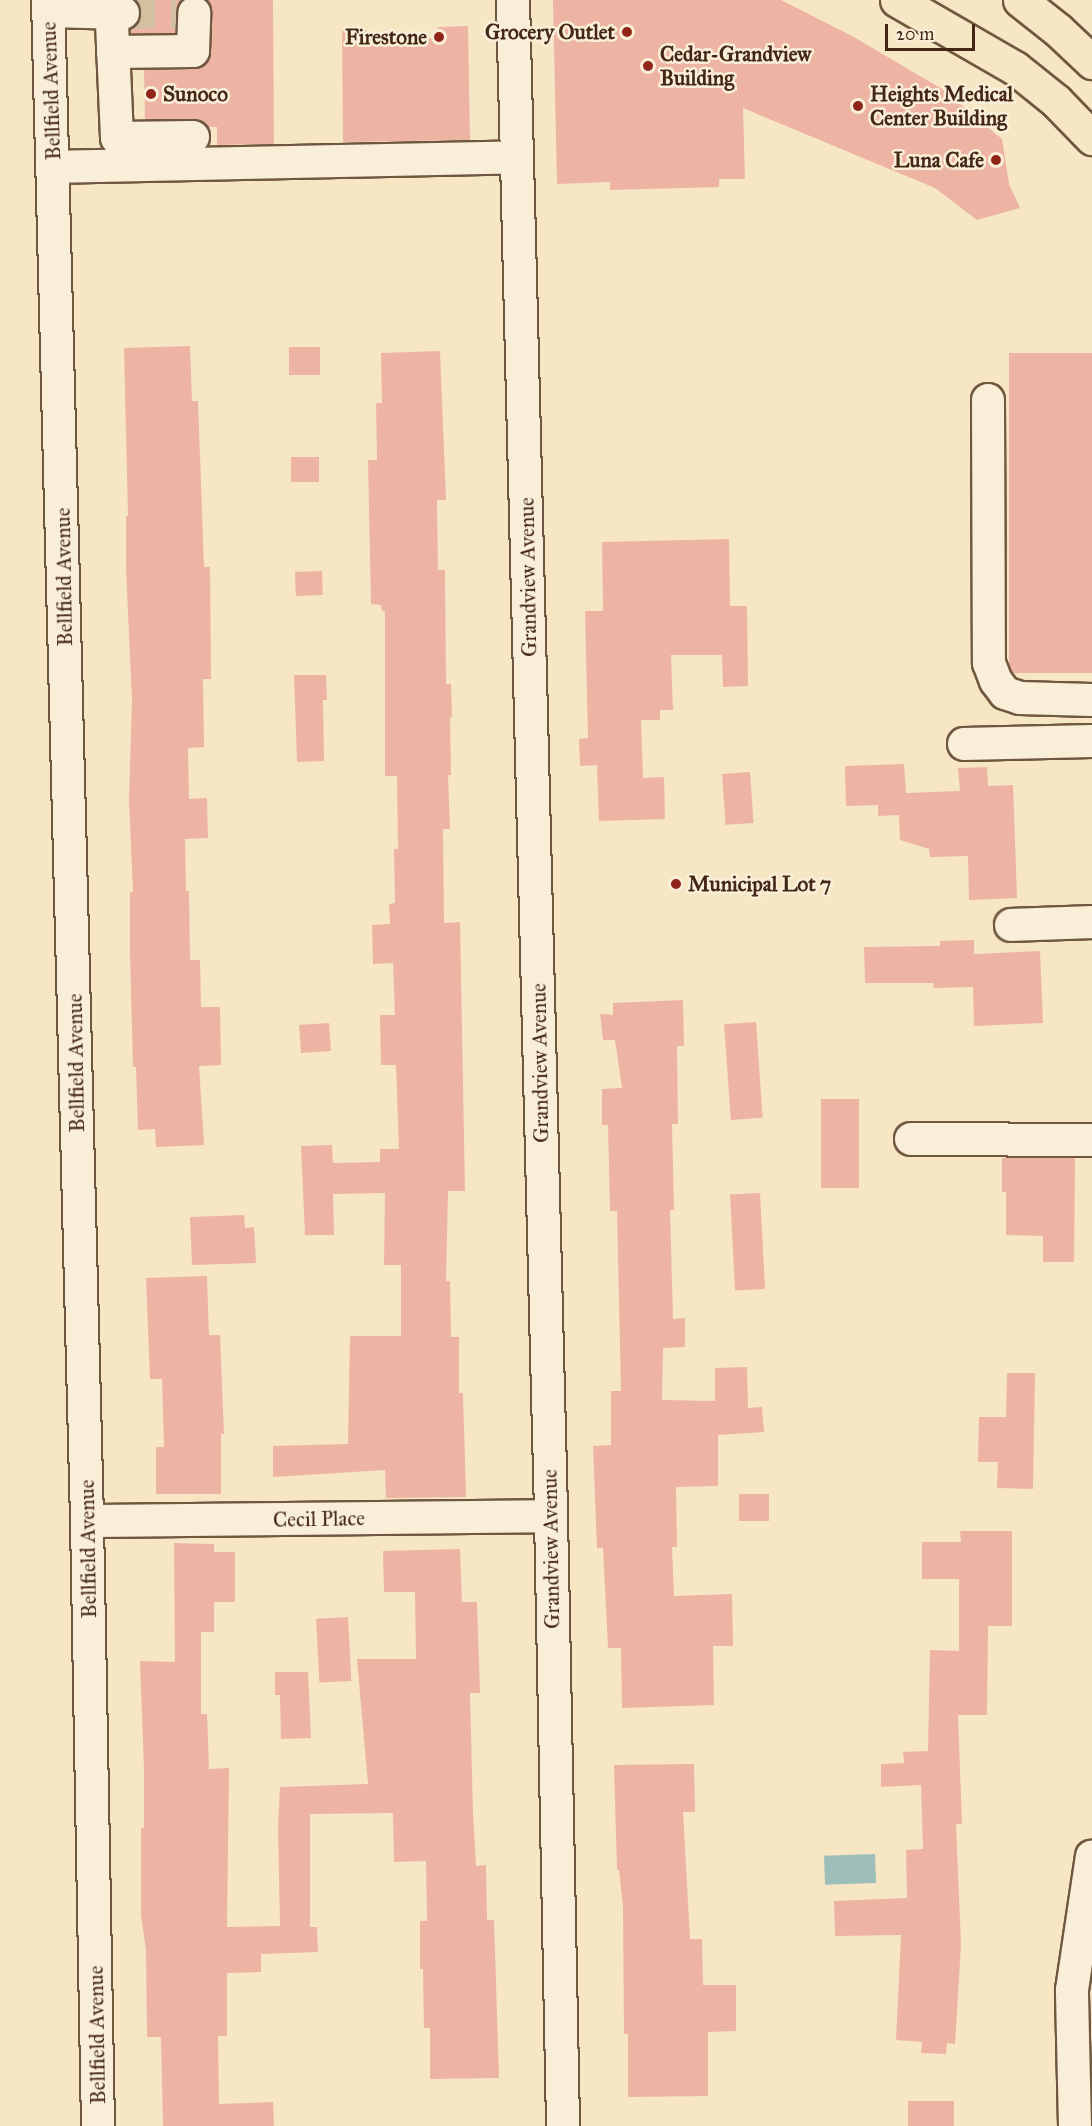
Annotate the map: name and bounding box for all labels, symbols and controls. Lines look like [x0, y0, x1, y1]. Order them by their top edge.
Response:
scale bar [888, 12, 978, 50]
place label: Grocery Outlet [485, 19, 615, 45]
street label: Bellfield Avenue [36, 21, 66, 161]
text: 20 m [896, 23, 934, 45]
place label: Firestone [345, 24, 427, 50]
marker: Grocery Outlet [620, 25, 634, 39]
marker: Firestone [432, 30, 446, 44]
place label: Cedar-Grandview Building [660, 41, 811, 91]
marker: Cedar-Grandview Building [641, 59, 655, 73]
place label: Sunoco [163, 81, 228, 107]
place label: Heights Medical Center Building [870, 81, 1013, 131]
marker: Sunoco [144, 87, 158, 101]
marker: Heights Medical Center Building [851, 99, 865, 113]
place label: Luna Cafe [894, 147, 984, 173]
marker: Luna Cafe [989, 153, 1003, 167]
street label: Grandview Avenue [514, 497, 542, 657]
street label: Bellfield Avenue [50, 507, 78, 647]
place label: Municipal Lot 7 [688, 871, 831, 897]
marker: Municipal Lot 7 [669, 877, 683, 891]
street label: Grandview Avenue [526, 983, 554, 1143]
street label: Bellfield Avenue [62, 993, 90, 1133]
street label: Grandview Avenue [537, 1469, 565, 1629]
street label: Bellfield Avenue [74, 1479, 102, 1619]
street label: Cecil Place [273, 1506, 365, 1532]
street label: Bellfield Avenue [83, 1965, 111, 2105]

